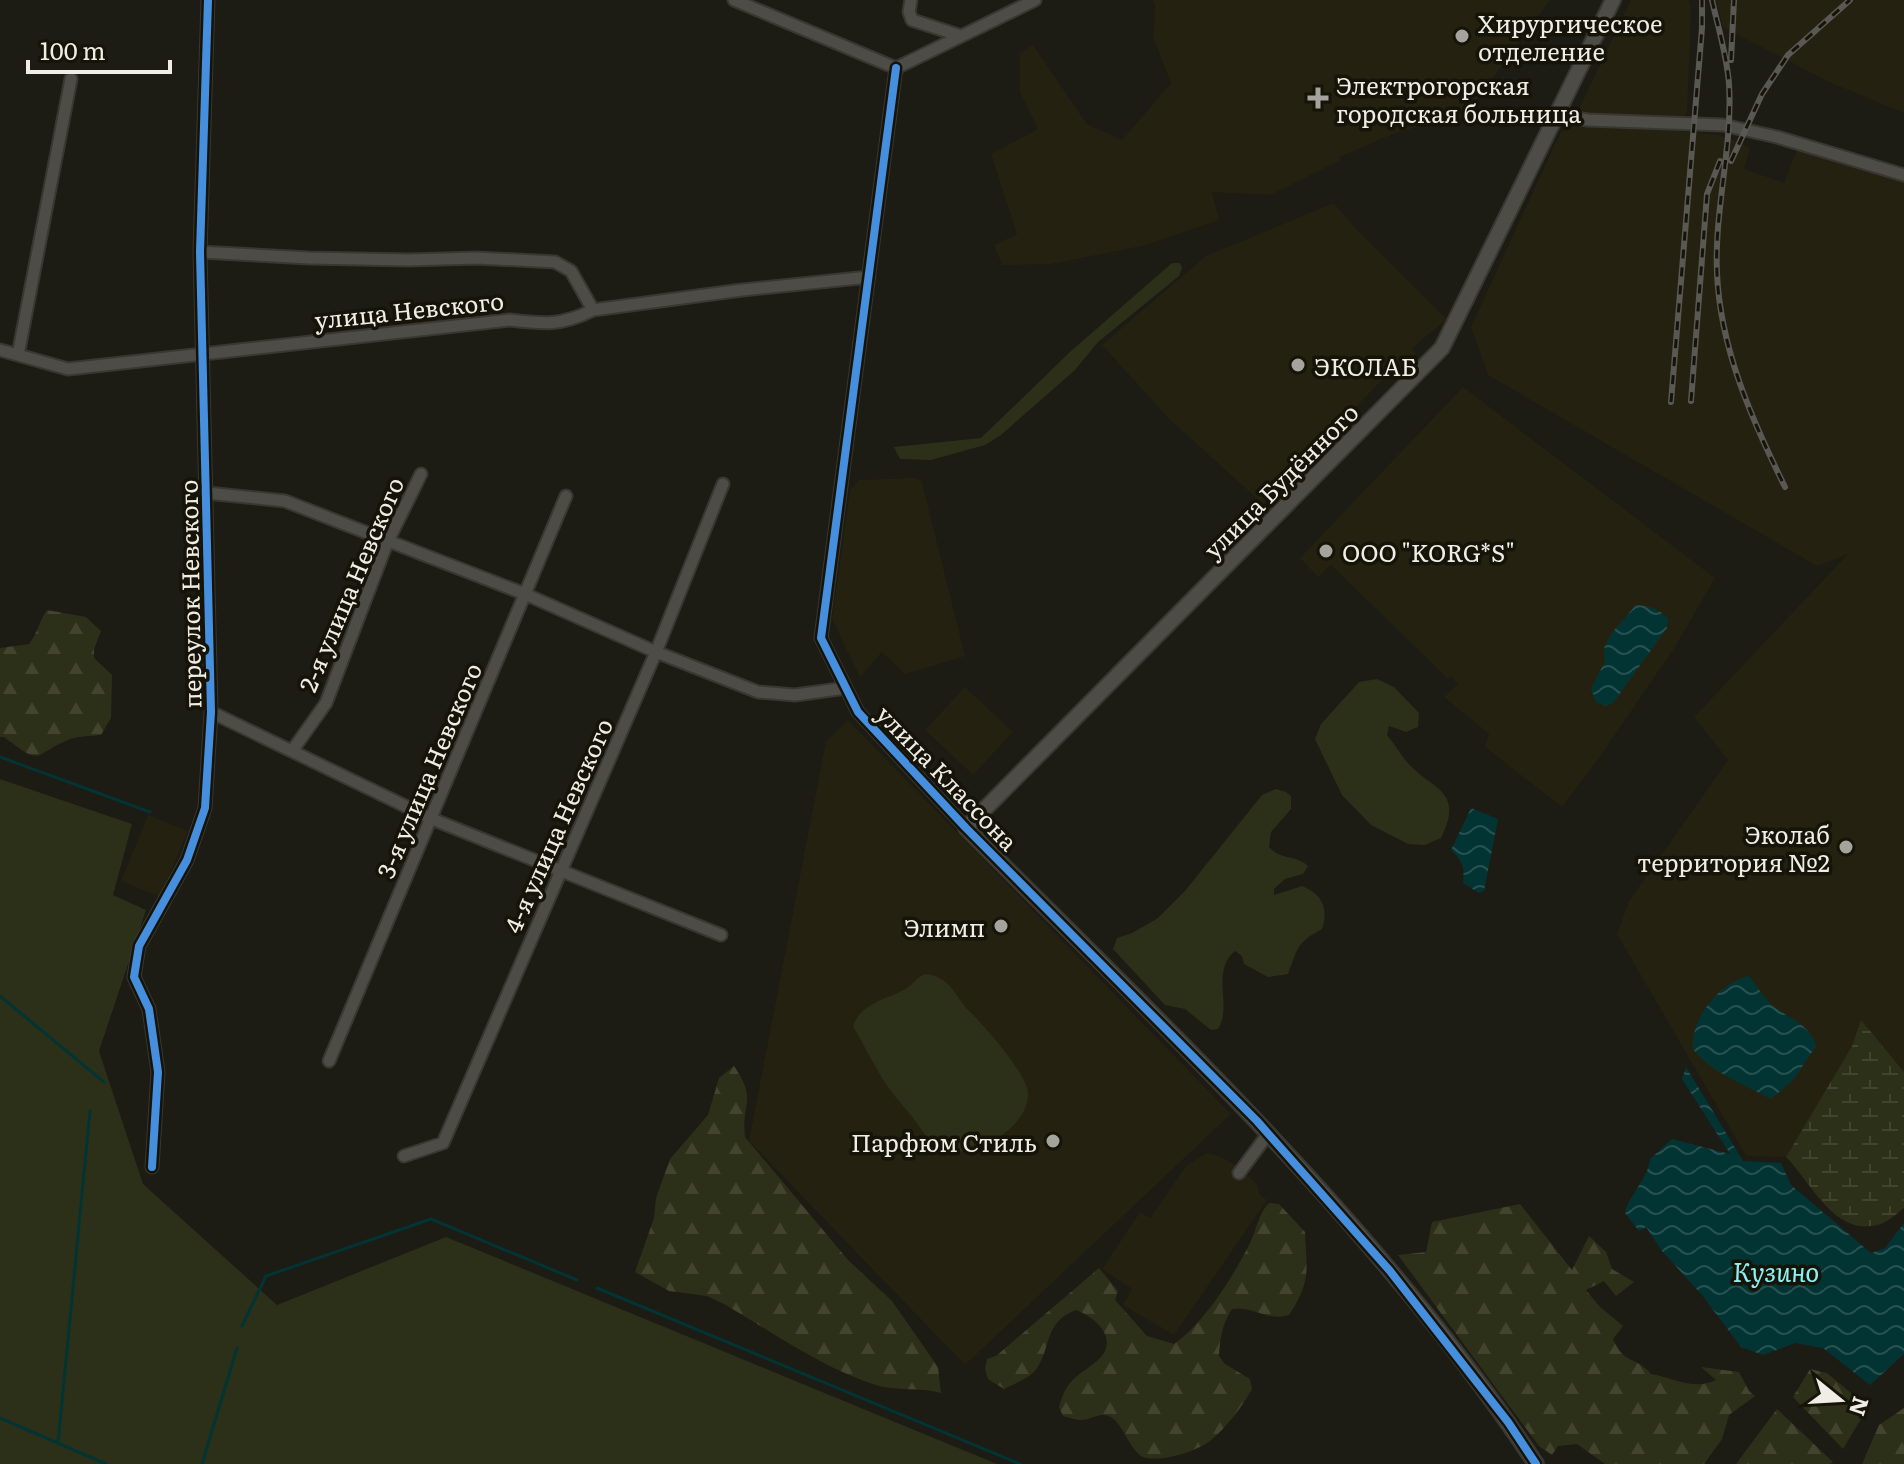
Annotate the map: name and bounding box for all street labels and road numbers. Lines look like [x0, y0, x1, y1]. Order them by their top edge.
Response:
street label: улица Невского [313, 282, 505, 336]
street label: улица Будённого [1195, 395, 1365, 565]
street label: 2-я улица Невского [289, 471, 411, 697]
street label: переулок Невского [170, 479, 208, 709]
street label: 3-я улица Невского [367, 657, 489, 883]
street label: улица Классона [869, 696, 1027, 858]
street label: 4-я улица Невского [494, 712, 620, 938]

